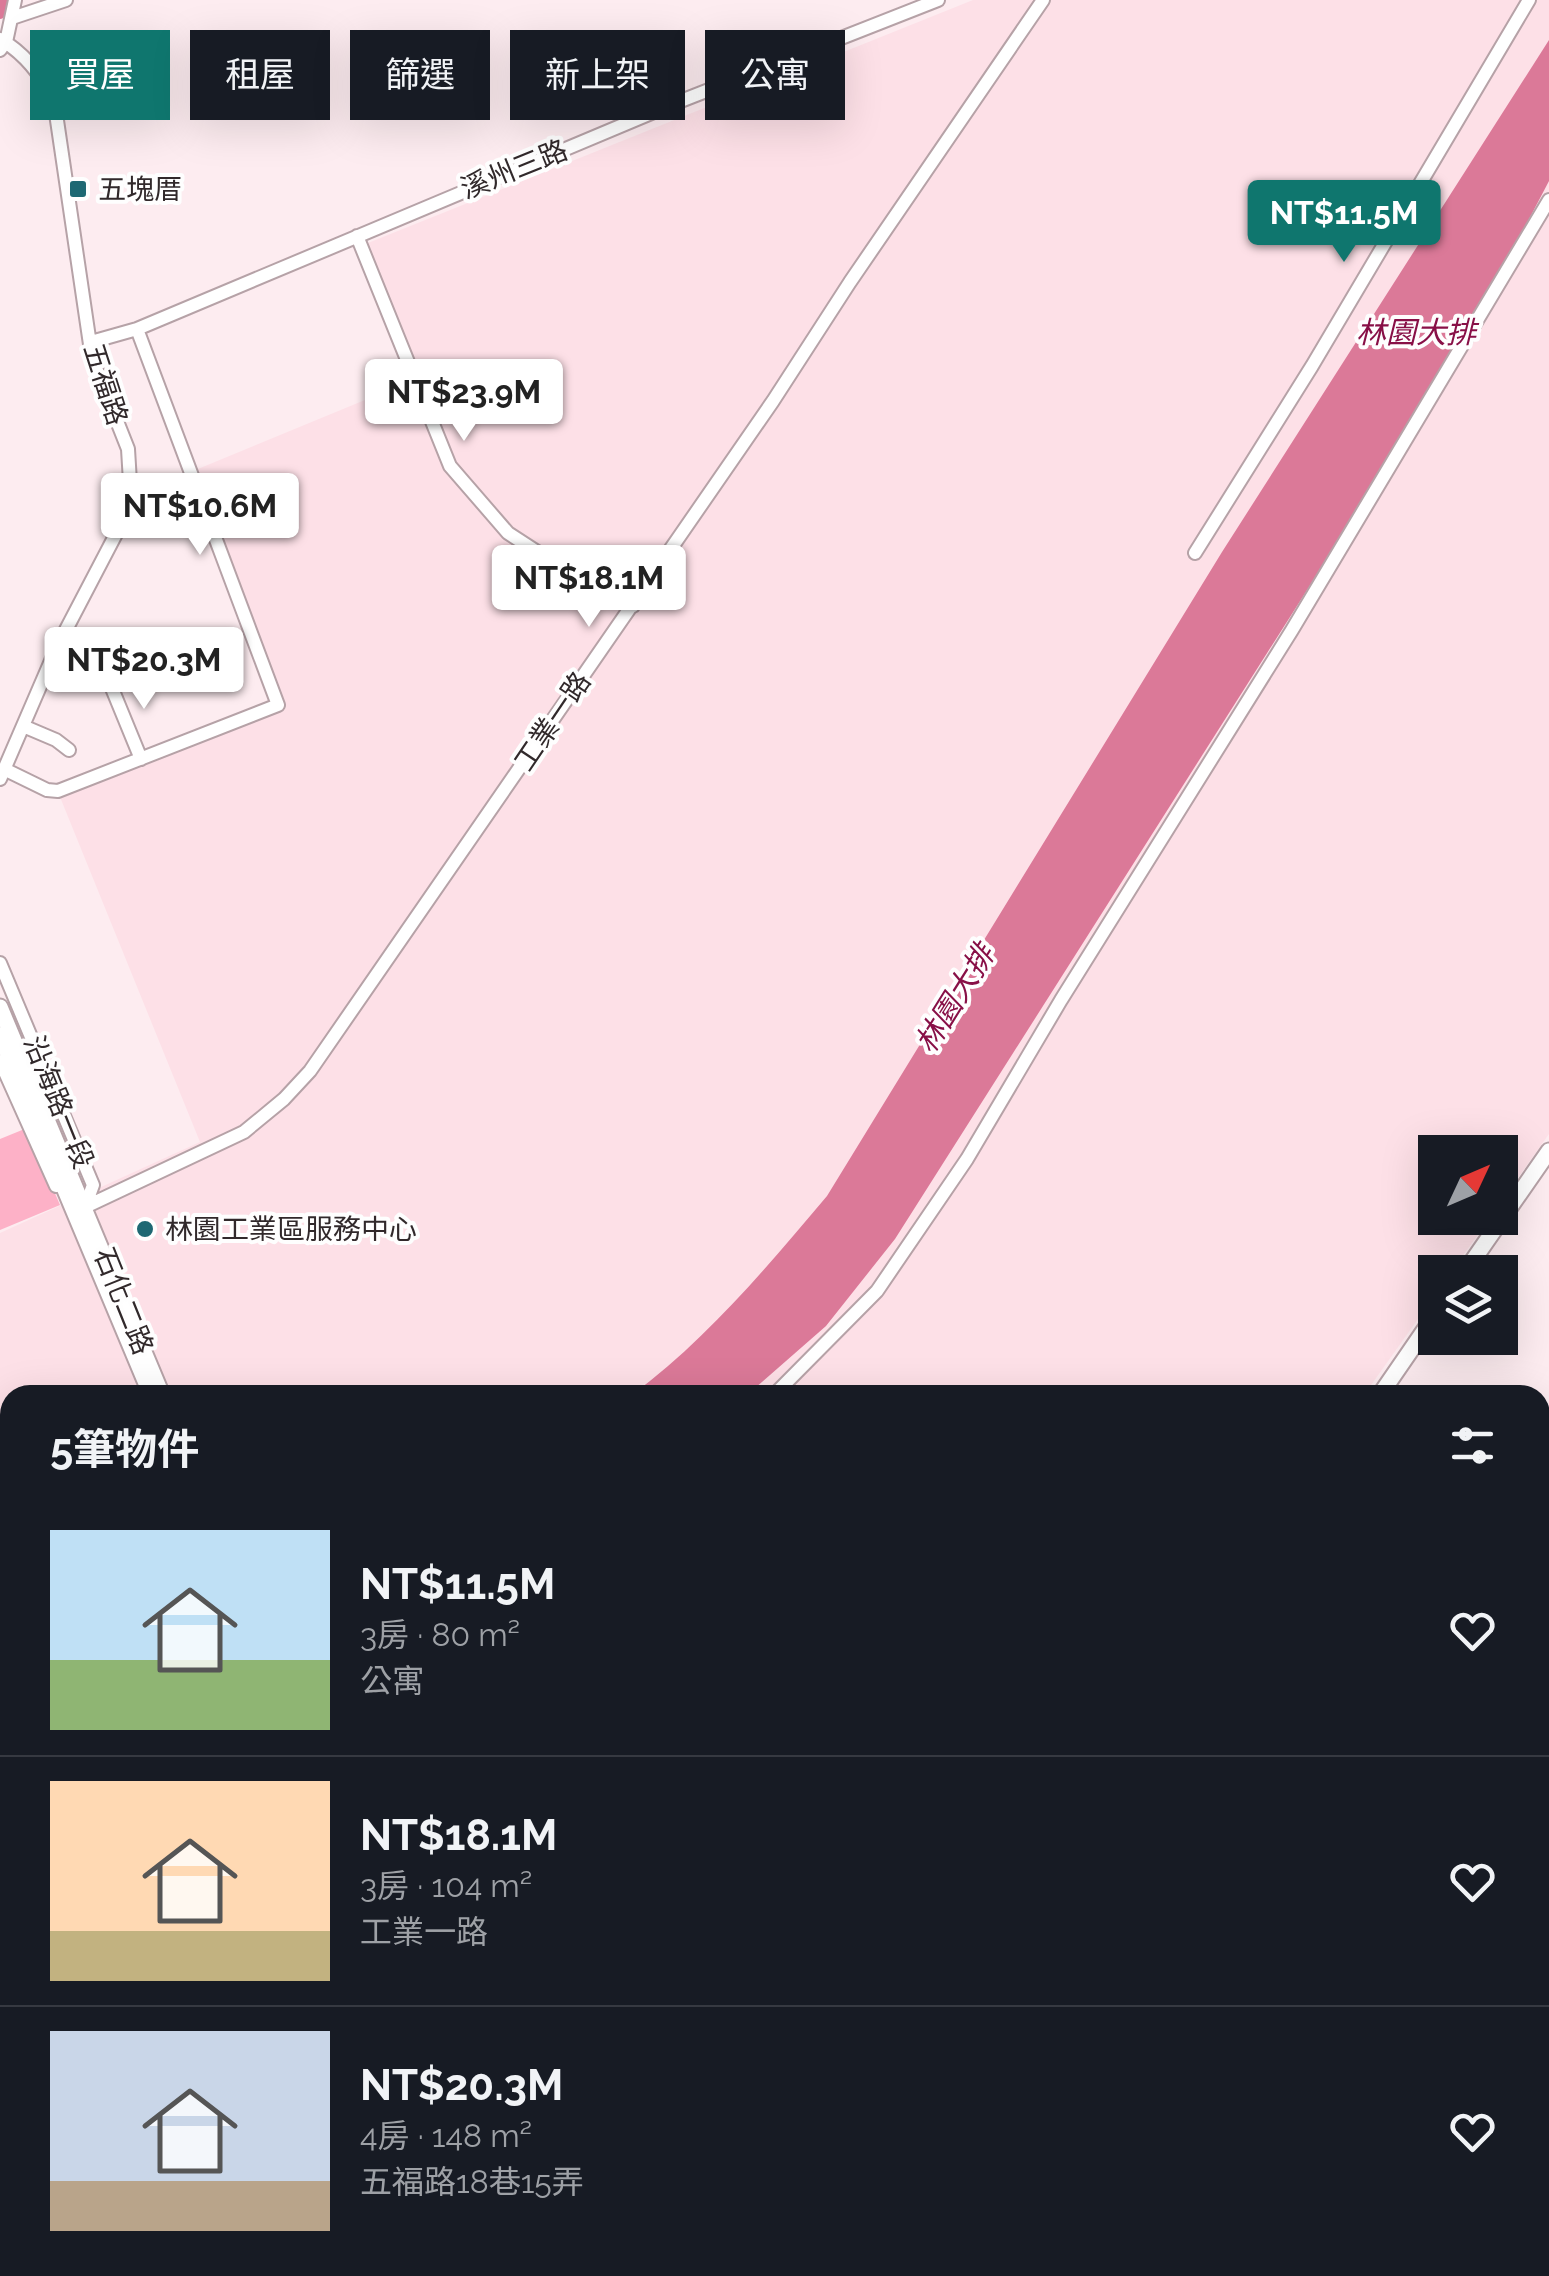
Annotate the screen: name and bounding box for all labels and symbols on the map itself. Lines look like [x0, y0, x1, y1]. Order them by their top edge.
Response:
street label: 溪州三路 [456, 133, 572, 206]
place label: 五塊厝 [98, 173, 182, 206]
marker: 五塊厝 [67, 178, 89, 200]
pin: NT$11.5M [1241, 180, 1447, 265]
water label: 林園大排 [1356, 315, 1480, 350]
street label: 五福路 [77, 339, 134, 429]
pin: NT$23.9M [361, 359, 567, 444]
pin: NT$10.6M [97, 473, 303, 558]
pin: NT$18.1M [486, 545, 692, 630]
pin: NT$20.3M [41, 627, 247, 712]
street label: 工業一路 [507, 666, 597, 777]
water label: 林園大排 [908, 935, 1003, 1059]
street label: 沿海路一段 [17, 1031, 100, 1173]
north arrow [1418, 1135, 1518, 1235]
place label: 林園工業區服務中心 [165, 1213, 417, 1246]
marker: 林園工業區服務中心 [134, 1218, 156, 1240]
street label: 石化二路 [87, 1243, 160, 1359]

